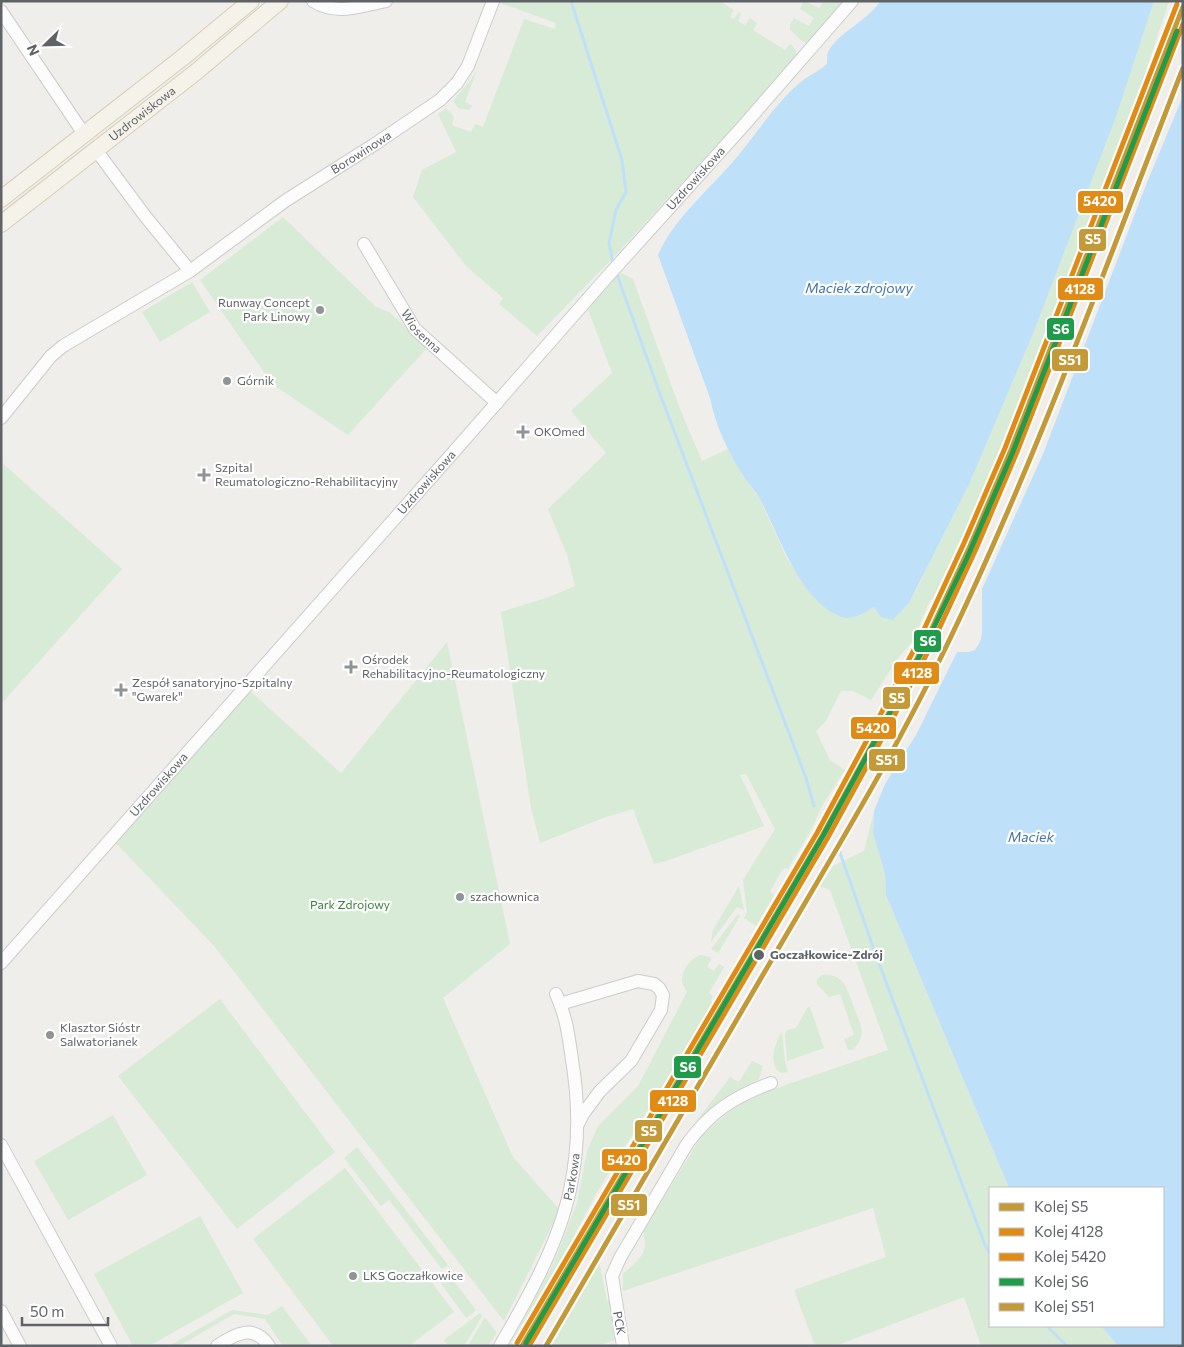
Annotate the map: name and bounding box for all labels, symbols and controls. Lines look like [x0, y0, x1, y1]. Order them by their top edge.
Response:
north arrow [20, 20, 70, 70]
text: N [23, 42, 42, 58]
street label: Uzdrowiskowa [106, 83, 178, 143]
street label: Borowinowa [328, 127, 393, 176]
street label: Uzdrowiskowa [663, 143, 727, 212]
line badge: 5420 [1077, 190, 1124, 214]
text: 5420 [1083, 192, 1117, 209]
line badge: S5 [1078, 228, 1107, 252]
text: S5 [1085, 230, 1101, 247]
line badge: 4128 [1057, 277, 1104, 301]
water label: Maciek zdrojowy [805, 279, 913, 296]
text: 4128 [1064, 280, 1096, 297]
place label: Runway Concept Park Linowy [218, 295, 310, 323]
marker: Runway Concept Park Linowy [314, 304, 326, 316]
street label: Wiosenna [399, 307, 445, 356]
line badge: S6 [1046, 317, 1075, 341]
text: S6 [1052, 320, 1070, 337]
line badge: S51 [1051, 348, 1089, 372]
text: S51 [1059, 351, 1081, 368]
place label: Górnik [237, 373, 275, 387]
marker: Górnik [221, 375, 233, 387]
place label: OKOmed [534, 424, 585, 438]
marker: OKOmed [516, 425, 530, 439]
street label: Uzdrowiskowa [394, 447, 458, 517]
place label: Szpital Reumatologiczno-Rehabilitacyjny [215, 460, 398, 488]
marker: Szpital Reumatologiczno-Rehabilitacyjny [197, 468, 211, 482]
line badge: S6 [913, 629, 942, 653]
text: S6 [919, 632, 937, 649]
place label: Ośrodek Rehabilitacyjno-Reumatologiczny [362, 652, 545, 680]
marker: Ośrodek Rehabilitacyjno-Reumatologiczny [344, 660, 358, 674]
line badge: 4128 [893, 661, 940, 685]
text: 4128 [901, 664, 933, 681]
place label: Zespół sanatoryjno-Szpitalny "Gwarek" [132, 675, 292, 703]
marker: Zespół sanatoryjno-Szpitalny "Gwarek" [114, 683, 128, 697]
line badge: S5 [882, 686, 911, 710]
text: S5 [889, 689, 905, 706]
line badge: 5420 [850, 716, 897, 740]
text: 5420 [856, 719, 890, 736]
line badge: S51 [868, 748, 906, 772]
street label: Uzdrowiskowa [126, 749, 190, 819]
text: S51 [876, 751, 898, 768]
water label: Maciek [1008, 828, 1054, 845]
place label: szachownica [470, 889, 539, 903]
marker: szachownica [454, 891, 466, 903]
park label: Park Zdrojowy [310, 897, 390, 911]
place label: Goczałkowice-Zdrój [770, 947, 883, 961]
marker: Goczałkowice-Zdrój [752, 948, 766, 962]
place label: Klasztor Sióstr Salwatorianek [60, 1020, 140, 1048]
marker: Klasztor Sióstr Salwatorianek [44, 1029, 56, 1041]
line badge: S6 [673, 1055, 702, 1079]
text: S6 [679, 1058, 697, 1075]
line badge: 4128 [649, 1089, 697, 1113]
text: 4128 [657, 1092, 689, 1109]
line badge: S5 [634, 1119, 663, 1143]
text: S5 [641, 1122, 657, 1139]
line badge: 5420 [601, 1148, 648, 1172]
text: 5420 [607, 1151, 641, 1168]
street label: Parkowa [560, 1153, 582, 1202]
legend [989, 1187, 1164, 1327]
line badge: S51 [610, 1193, 648, 1217]
text: S51 [618, 1196, 640, 1213]
text: Kolej S5 [1034, 1197, 1088, 1215]
text: Kolej 4128 [1034, 1222, 1103, 1240]
text: Kolej 5420 [1034, 1247, 1106, 1265]
place label: LKS Goczałkowice [363, 1268, 463, 1282]
marker: LKS Goczałkowice [347, 1270, 359, 1282]
text: Kolej S6 [1034, 1272, 1089, 1290]
scale bar [22, 1294, 109, 1326]
text: Kolej S51 [1034, 1297, 1095, 1315]
text: 50 m [30, 1302, 64, 1320]
street label: PCK [611, 1310, 629, 1336]

